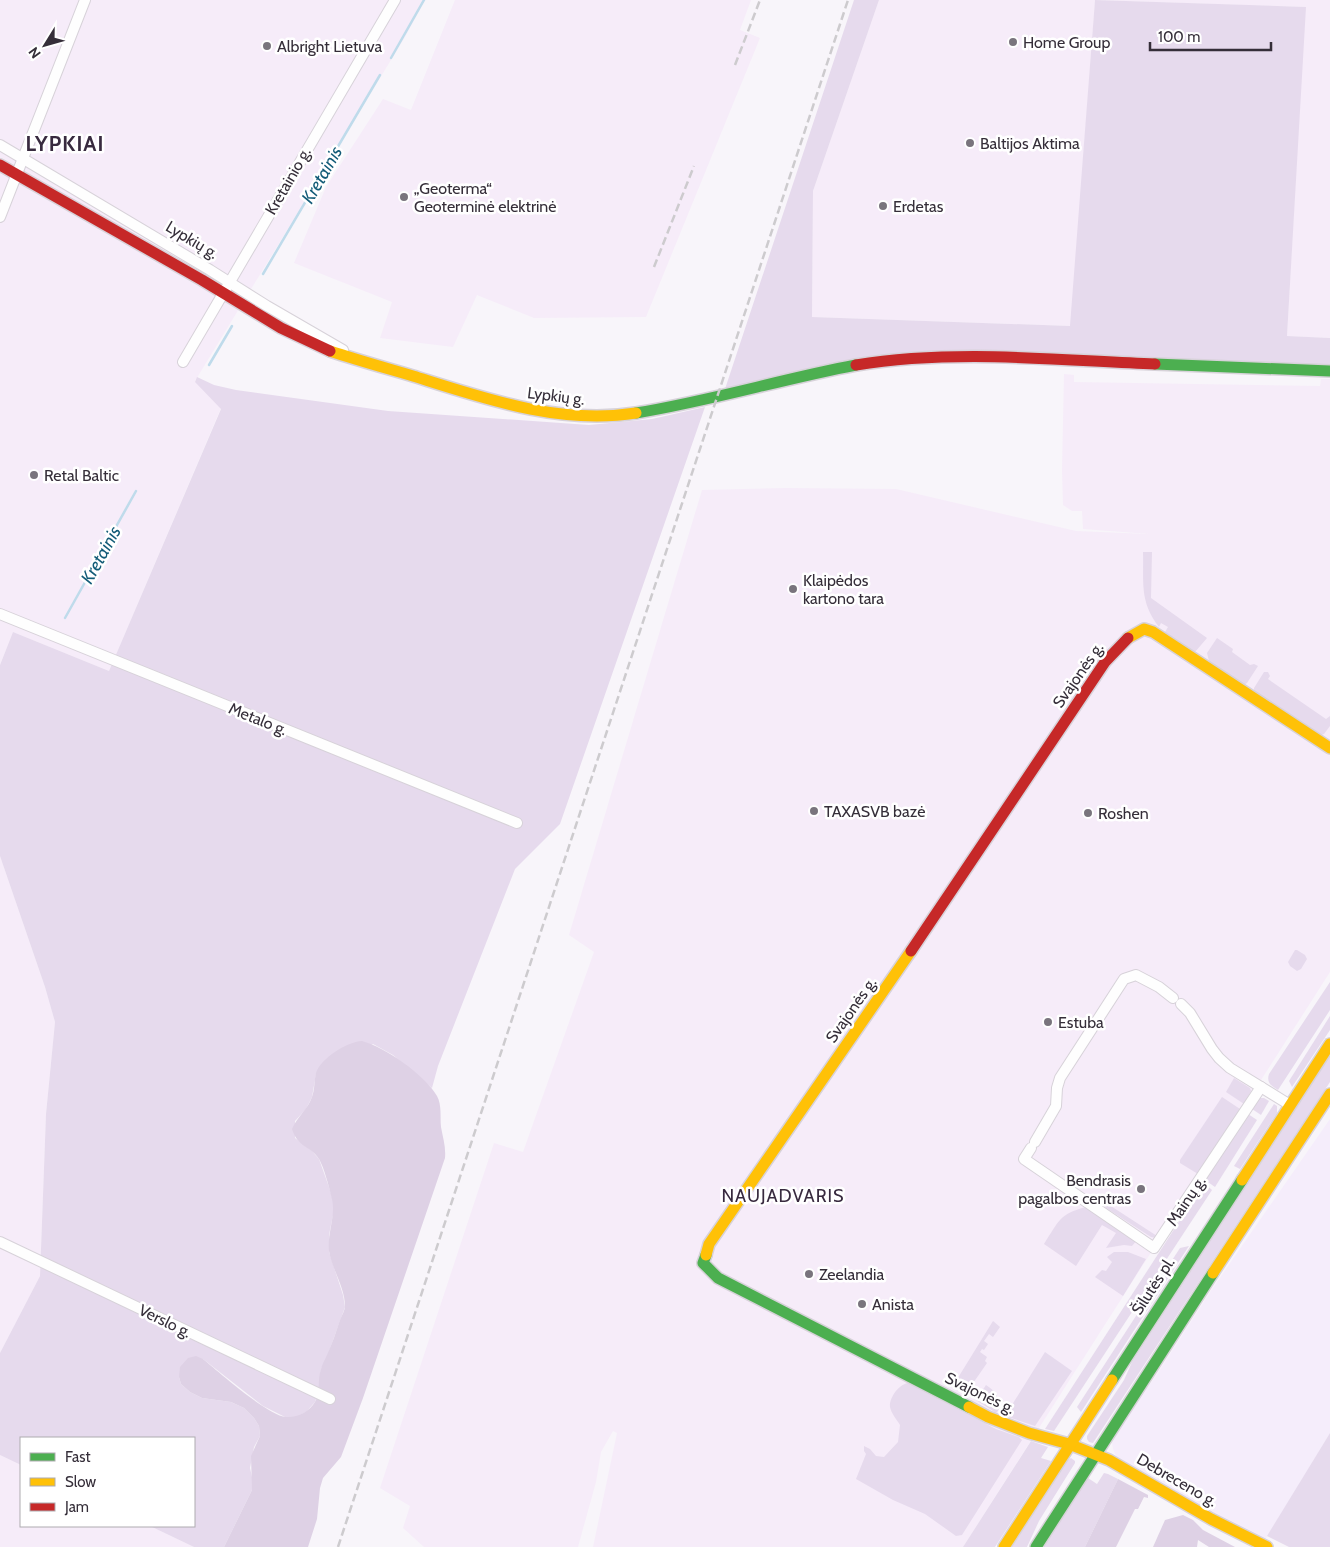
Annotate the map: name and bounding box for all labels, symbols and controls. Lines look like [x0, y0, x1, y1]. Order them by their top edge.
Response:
north arrow [20, 20, 70, 70]
scale bar [1150, 20, 1271, 52]
text: 100 m [1158, 28, 1200, 46]
place label: Home Group [1023, 33, 1110, 52]
marker: Home Group [1007, 36, 1019, 48]
place label: Albright Lietuva [277, 37, 383, 56]
marker: Albright Lietuva [261, 40, 273, 52]
text: N [24, 43, 45, 62]
district label: LYPKIAI [26, 131, 104, 156]
place label: Baltijos Aktima [980, 134, 1080, 153]
marker: Baltijos Aktima [964, 137, 976, 149]
water label: Kretainis [297, 142, 347, 208]
street label: Kretainio g. [261, 144, 315, 218]
place label: „Geoterma“ Geoterminė elektrinė [414, 179, 557, 216]
marker: „Geoterma“ Geoterminė elektrinė [398, 191, 410, 203]
place label: Erdetas [893, 197, 944, 216]
marker: Erdetas [877, 200, 889, 212]
street label: Lypkių g. [162, 217, 222, 263]
street label: Lypkių g. [526, 383, 586, 409]
place label: Retal Baltic [44, 466, 119, 485]
marker: Retal Baltic [28, 469, 40, 481]
water label: Kretainis [76, 522, 126, 588]
place label: Klaipėdos kartono tara [803, 571, 884, 608]
marker: Klaipėdos kartono tara [787, 583, 799, 595]
street label: Svajonės g. [1049, 639, 1107, 711]
street label: Metalo g. [226, 699, 290, 739]
place label: TAXASVB bazė [824, 802, 925, 821]
place label: Roshen [1098, 804, 1149, 823]
marker: TAXASVB bazė [808, 805, 820, 817]
marker: Roshen [1082, 807, 1094, 819]
street label: Svajonės g. [822, 974, 880, 1046]
place label: Estuba [1058, 1013, 1104, 1032]
marker: Estuba [1042, 1016, 1054, 1028]
place label: Bendrasis pagalbos centras [1018, 1171, 1131, 1208]
street label: Mainų g. [1162, 1172, 1210, 1230]
marker: Bendrasis pagalbos centras [1135, 1183, 1147, 1195]
district label: NAUJADVARIS [721, 1185, 845, 1207]
street label: Šilutės pl. [1127, 1254, 1179, 1318]
place label: Zeelandia [819, 1265, 884, 1284]
marker: Zeelandia [803, 1268, 815, 1280]
place label: Anista [872, 1295, 914, 1314]
marker: Anista [856, 1298, 868, 1310]
street label: Verslo g. [136, 1300, 194, 1342]
street label: Svajonės g. [942, 1368, 1018, 1418]
legend [20, 1437, 195, 1527]
text: Fast [65, 1448, 90, 1466]
street label: Debreceno g. [1133, 1449, 1221, 1511]
text: Slow [65, 1473, 96, 1491]
text: Jam [64, 1498, 89, 1516]

